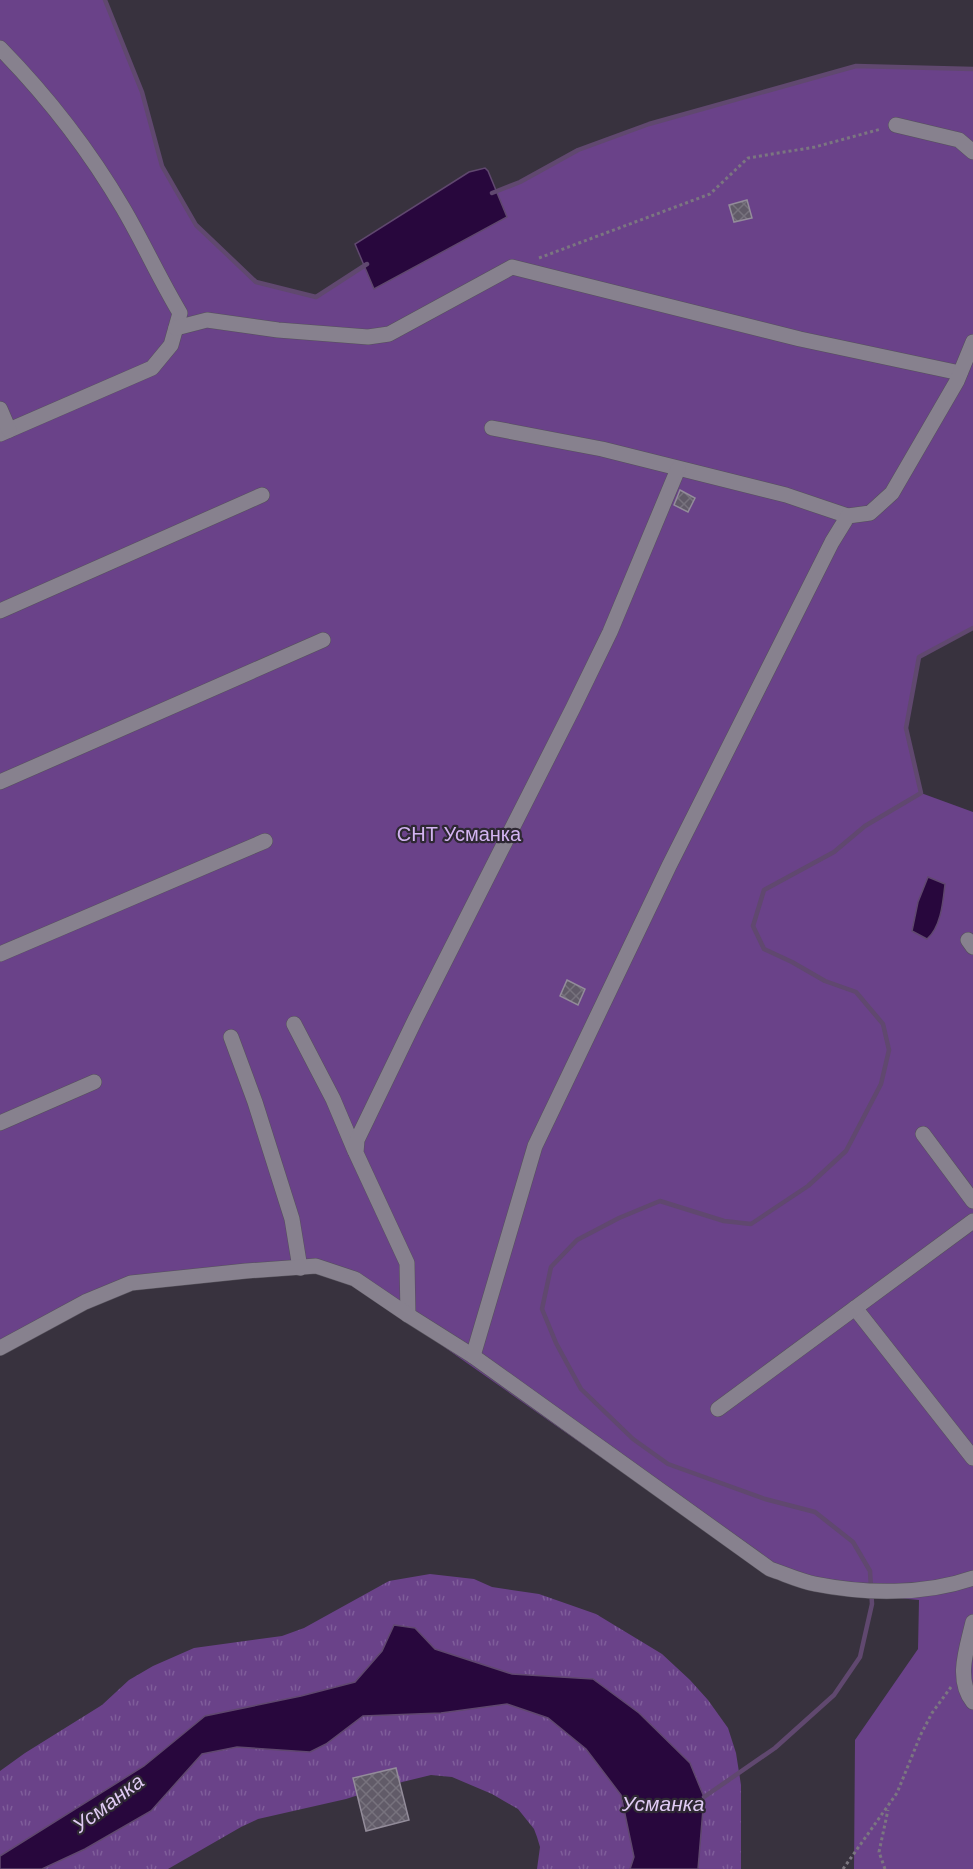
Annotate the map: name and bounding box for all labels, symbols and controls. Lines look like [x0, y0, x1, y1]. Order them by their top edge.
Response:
park label: СНТ Усманка [397, 823, 522, 845]
water label: Усманка [67, 1769, 148, 1838]
water label: Усманка [621, 1792, 704, 1815]

